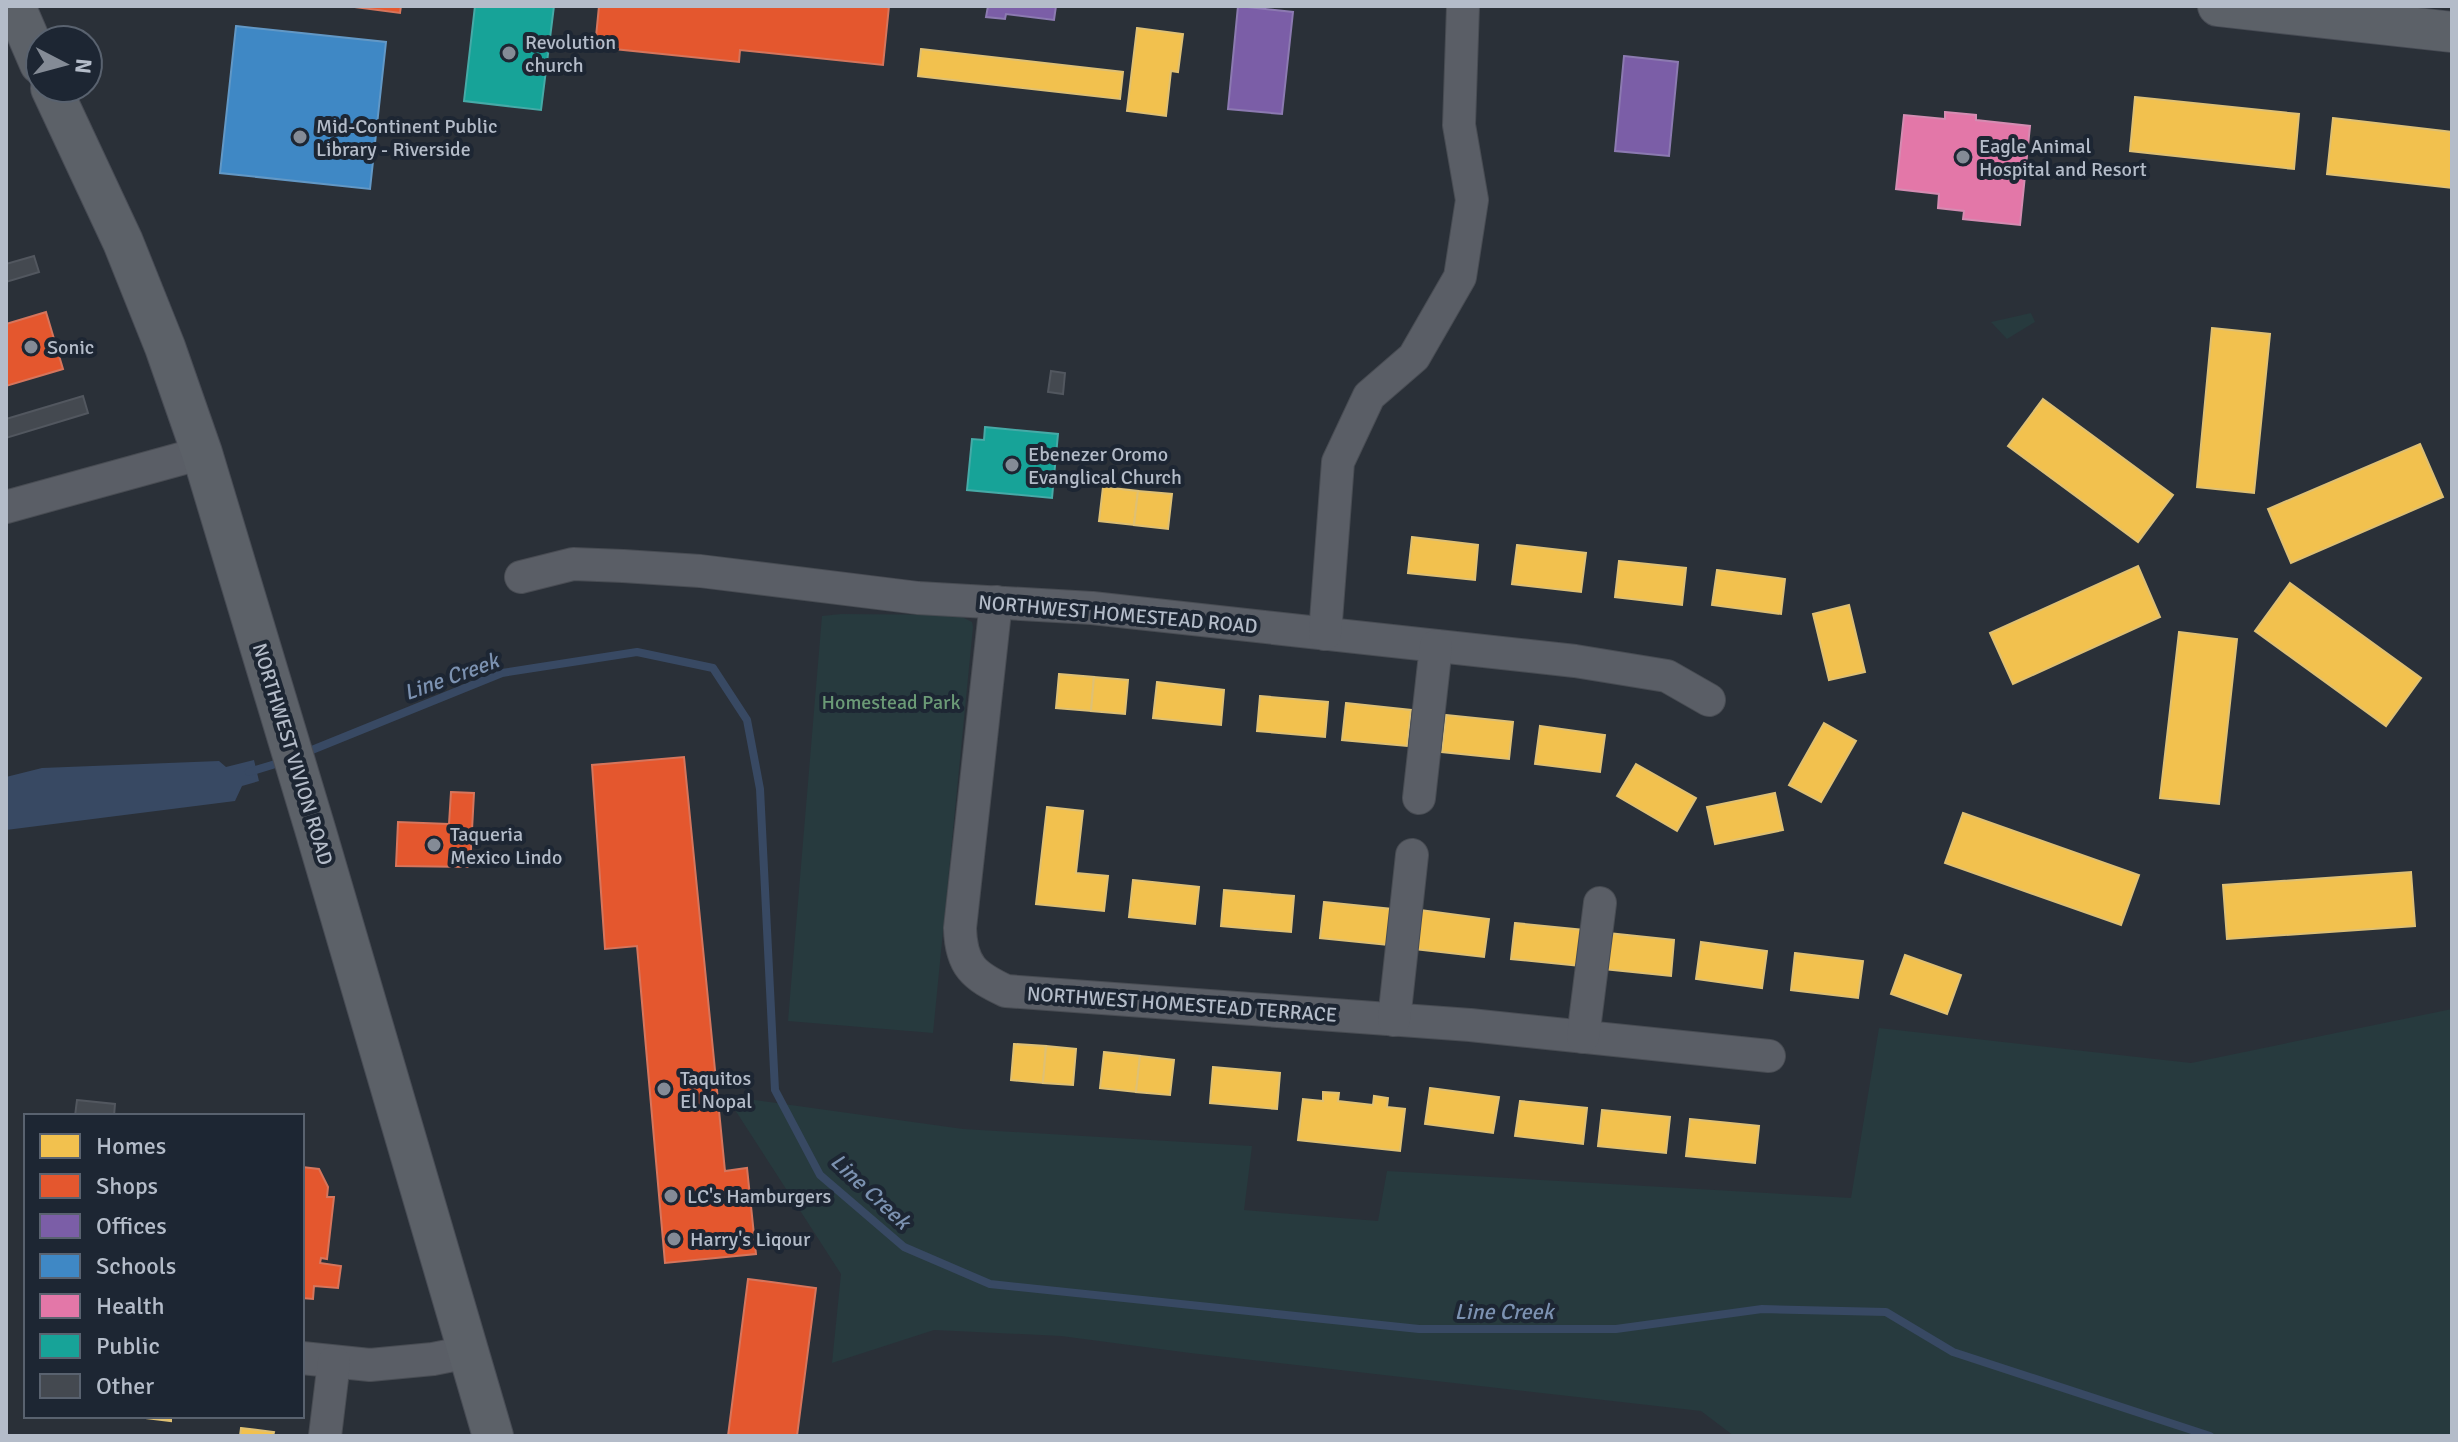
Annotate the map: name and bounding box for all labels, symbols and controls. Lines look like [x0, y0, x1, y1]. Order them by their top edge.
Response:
north arrow [24, 24, 104, 104]
place label: Revolution church [525, 30, 616, 78]
marker: Revolution church [500, 44, 518, 62]
text: N [69, 57, 98, 75]
place label: Mid-Continent Public Library - Riverside [316, 114, 497, 162]
marker: Mid-Continent Public Library - Riverside [291, 128, 309, 146]
place label: Eagle Animal Hospital and Resort [1979, 134, 2147, 182]
marker: Eagle Animal Hospital and Resort [1954, 148, 1972, 166]
place label: Sonic [47, 335, 94, 360]
marker: Sonic [22, 338, 40, 356]
place label: Ebenezer Oromo Evanglical Church [1028, 442, 1182, 490]
marker: Ebenezer Oromo Evanglical Church [1003, 456, 1021, 474]
street label: NORTHWEST HOMESTEAD ROAD [977, 590, 1259, 639]
street label: NORTHWEST VIVION ROAD [247, 640, 338, 868]
water label: Line Creek [400, 646, 504, 706]
park label: Homestead Park [822, 690, 960, 715]
place label: Taqueria Mexico Lindo [450, 822, 562, 870]
marker: Taqueria Mexico Lindo [425, 836, 443, 854]
street label: NORTHWEST HOMESTEAD TERRACE [1026, 981, 1338, 1028]
place label: Taquitos El Nopal [680, 1066, 752, 1114]
marker: Taquitos El Nopal [655, 1080, 673, 1098]
legend [24, 1114, 304, 1418]
text: Homes [96, 1131, 166, 1161]
water label: Line Creek [825, 1148, 917, 1236]
text: Shops [96, 1171, 158, 1201]
place label: LC's Hamburgers [687, 1184, 831, 1209]
marker: LC's Hamburgers [662, 1187, 680, 1205]
text: Offices [96, 1211, 167, 1241]
place label: Harry's Liqour [690, 1227, 811, 1252]
marker: Harry's Liqour [665, 1230, 683, 1248]
text: Schools [96, 1251, 176, 1281]
text: Health [96, 1291, 165, 1321]
water label: Line Creek [1455, 1298, 1555, 1325]
text: Public [96, 1331, 160, 1361]
text: Other [96, 1371, 154, 1401]

